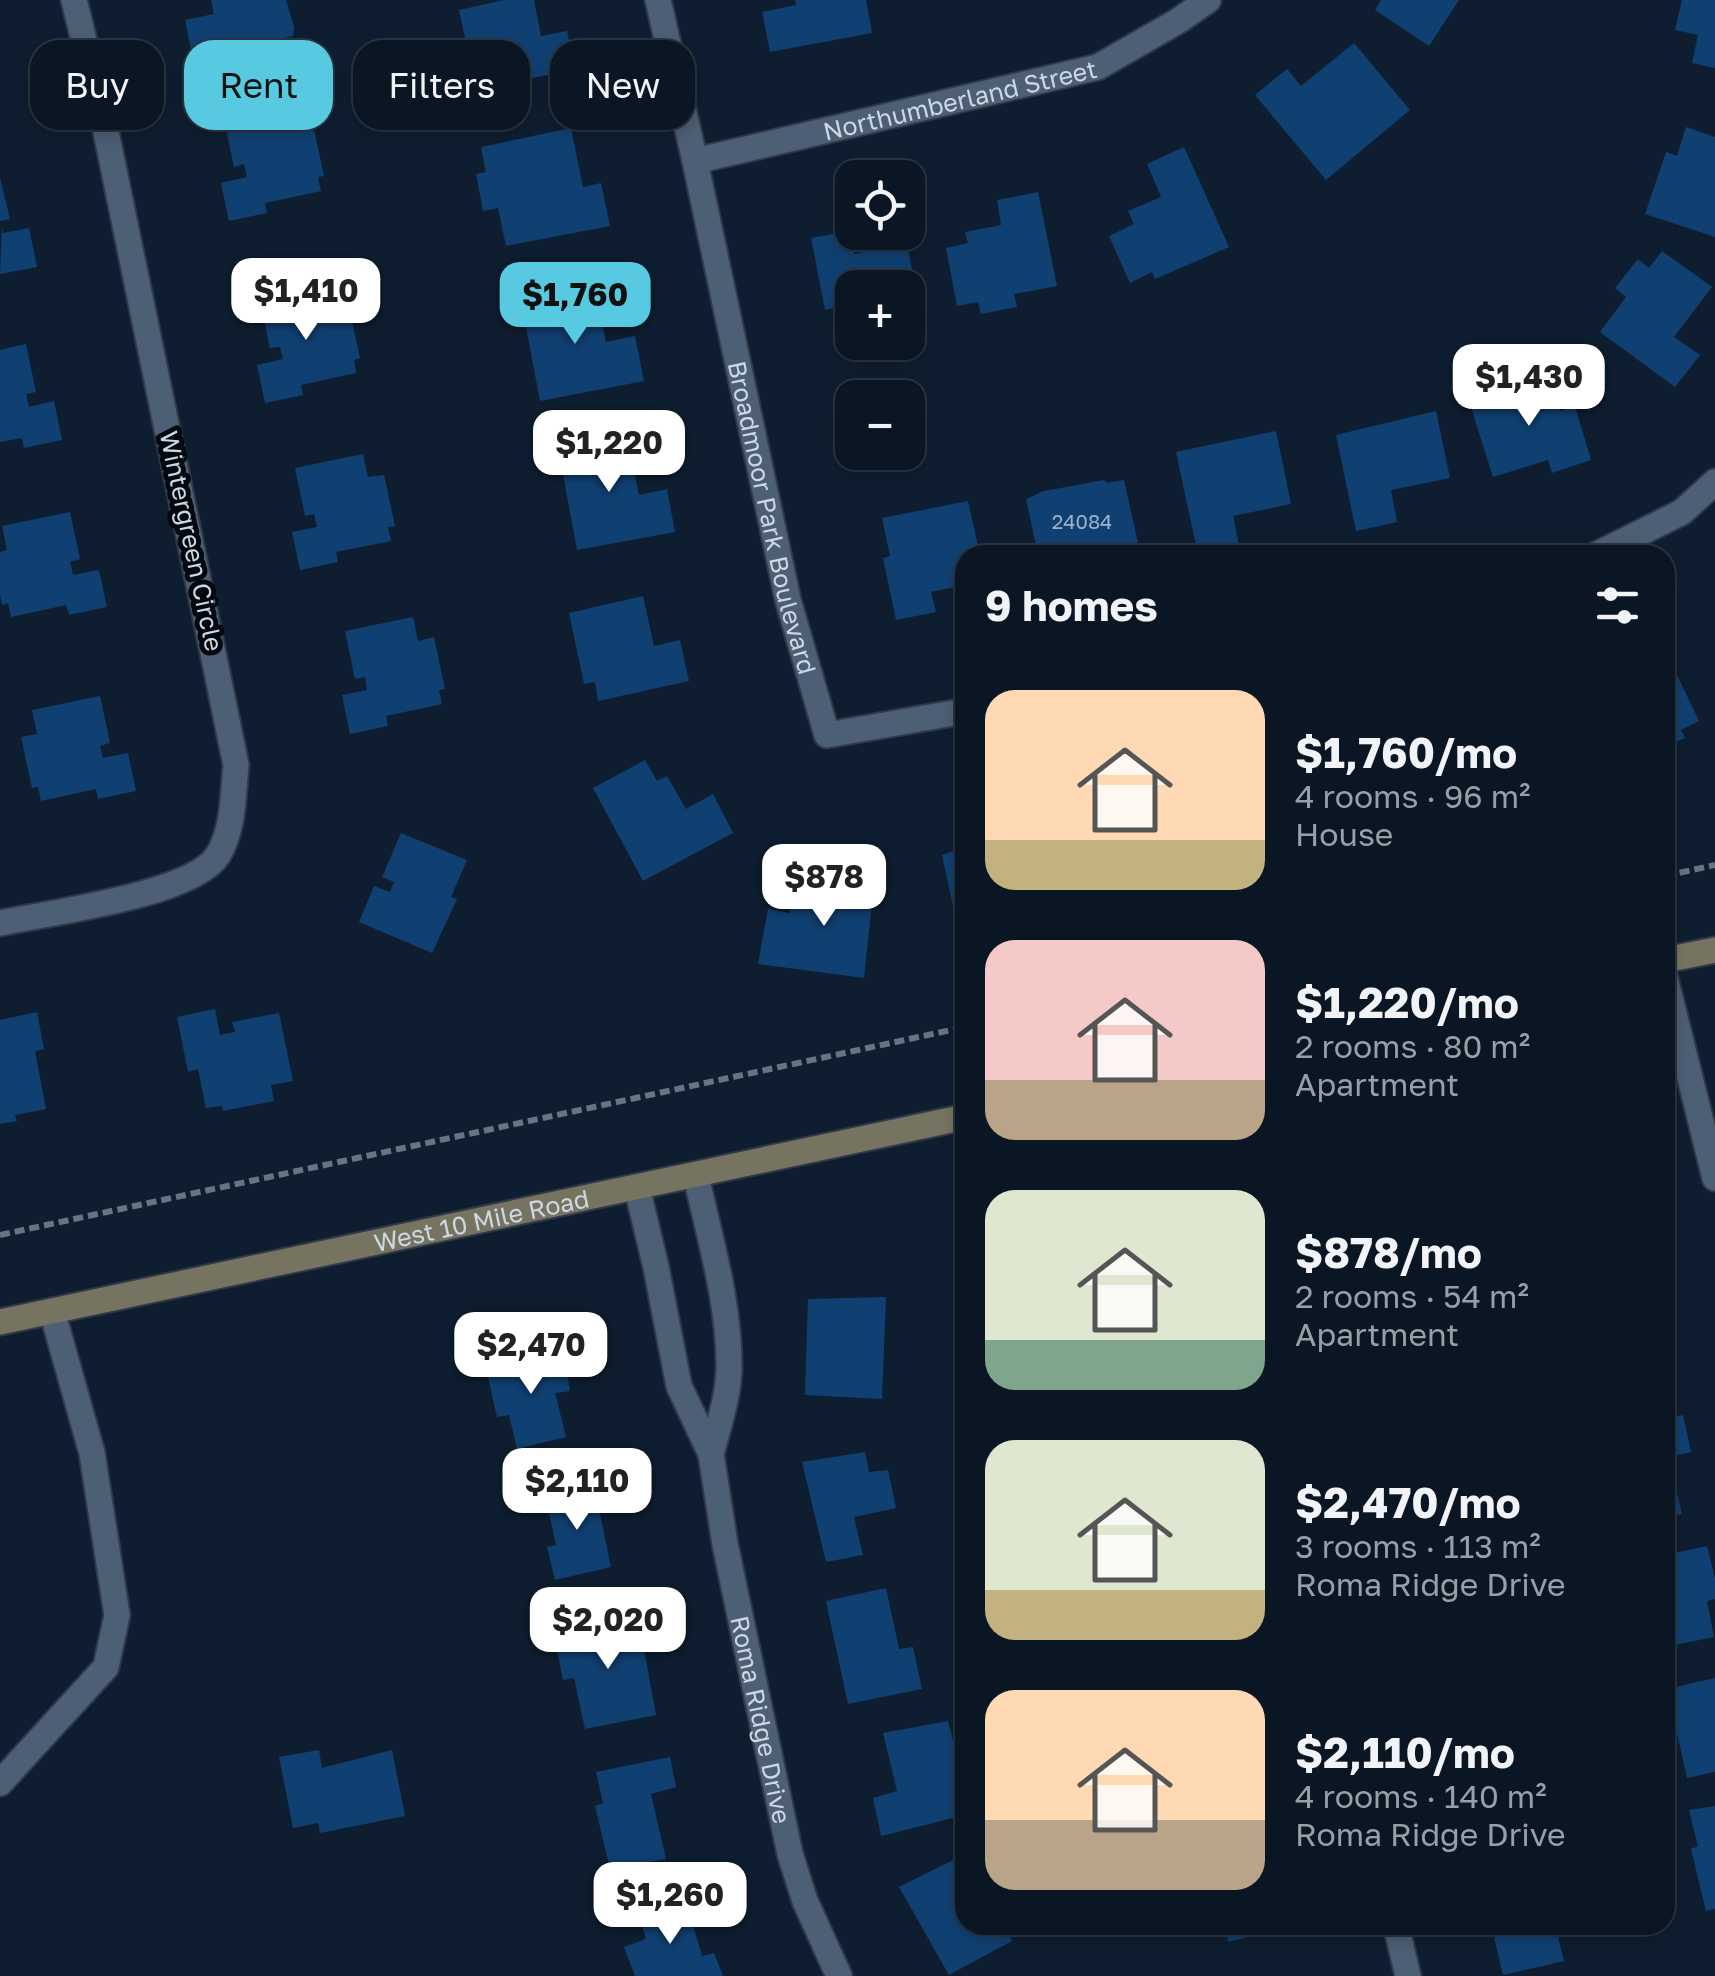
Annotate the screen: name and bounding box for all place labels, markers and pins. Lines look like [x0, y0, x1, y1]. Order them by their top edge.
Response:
pin: $1,410 [225, 258, 387, 343]
pin: $1,760 [494, 262, 656, 347]
pin: $1,430 [1448, 344, 1610, 429]
pin: $1,220 [528, 410, 690, 495]
pin: $878 [765, 844, 883, 929]
pin: $2,470 [450, 1312, 612, 1397]
pin: $2,110 [496, 1448, 658, 1533]
pin: $2,020 [527, 1587, 689, 1672]
pin: $1,260 [589, 1862, 751, 1947]

